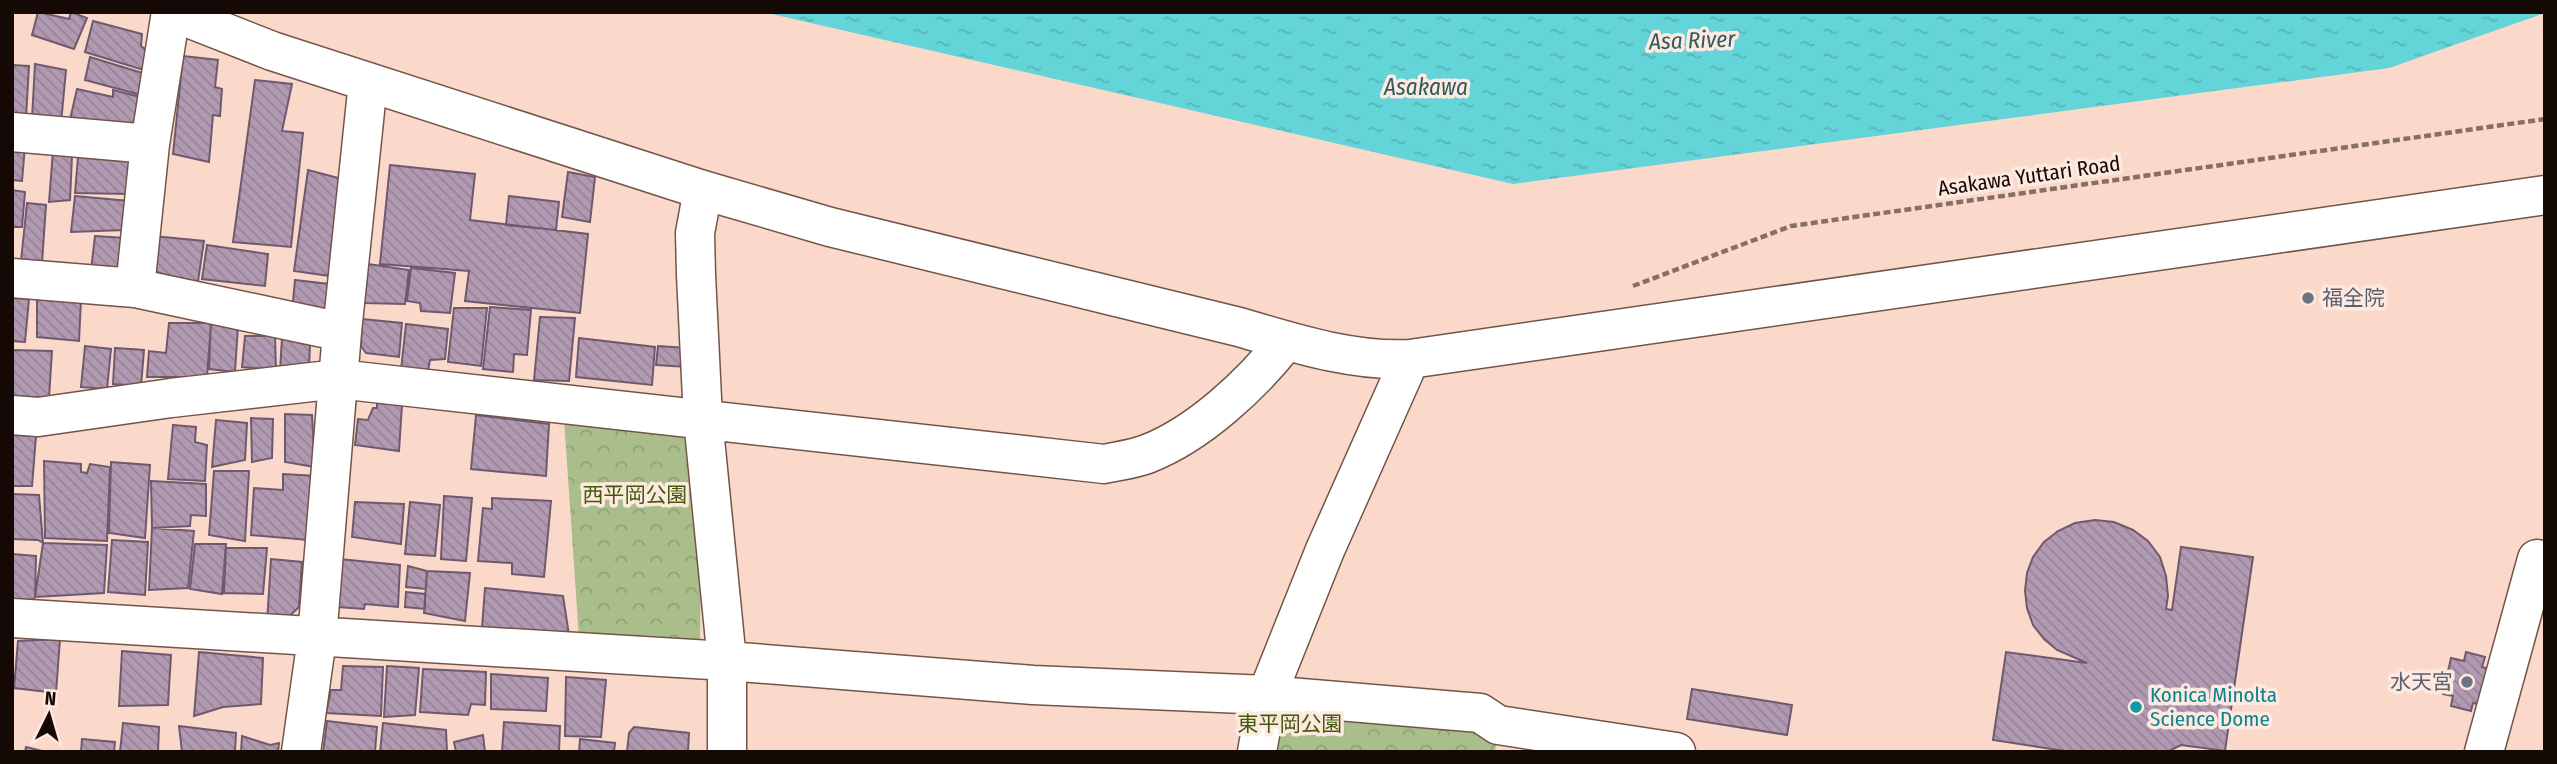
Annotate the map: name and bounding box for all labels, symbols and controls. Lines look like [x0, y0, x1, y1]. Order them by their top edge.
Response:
water label: Asa River [1647, 24, 1737, 56]
water label: Asakawa [1383, 73, 1468, 101]
street label: Asakawa Yuttari Road [1936, 150, 2122, 202]
place label: 福全院 [2322, 285, 2385, 311]
marker: 福全院 [2300, 290, 2316, 306]
park label: 西平岡公園 [583, 482, 688, 508]
place label: 水天宮 [2390, 669, 2453, 695]
marker: 水天宮 [2459, 674, 2475, 690]
north arrow [14, 680, 84, 750]
place label: Konica Minolta Science Dome [2150, 682, 2277, 732]
text: N [44, 687, 57, 711]
marker: Konica Minolta Science Dome [2128, 699, 2144, 715]
park label: 東平岡公園 [1238, 711, 1343, 737]

